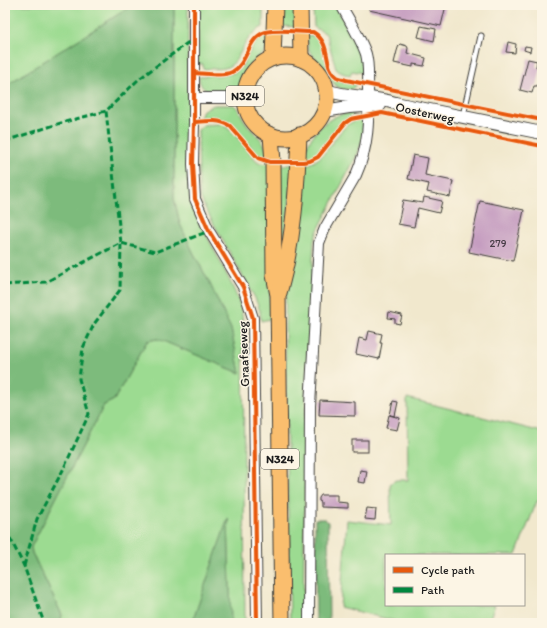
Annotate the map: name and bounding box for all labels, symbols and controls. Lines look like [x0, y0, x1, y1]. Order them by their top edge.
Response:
road number: N324 [226, 86, 264, 106]
street label: Oosterweg [394, 99, 456, 126]
house number: 279 [490, 237, 507, 250]
street label: Graafseweg [235, 320, 252, 387]
road number: N324 [261, 449, 299, 469]
legend [385, 554, 525, 606]
text: Cycle path [421, 563, 475, 577]
text: Path [421, 583, 444, 597]

